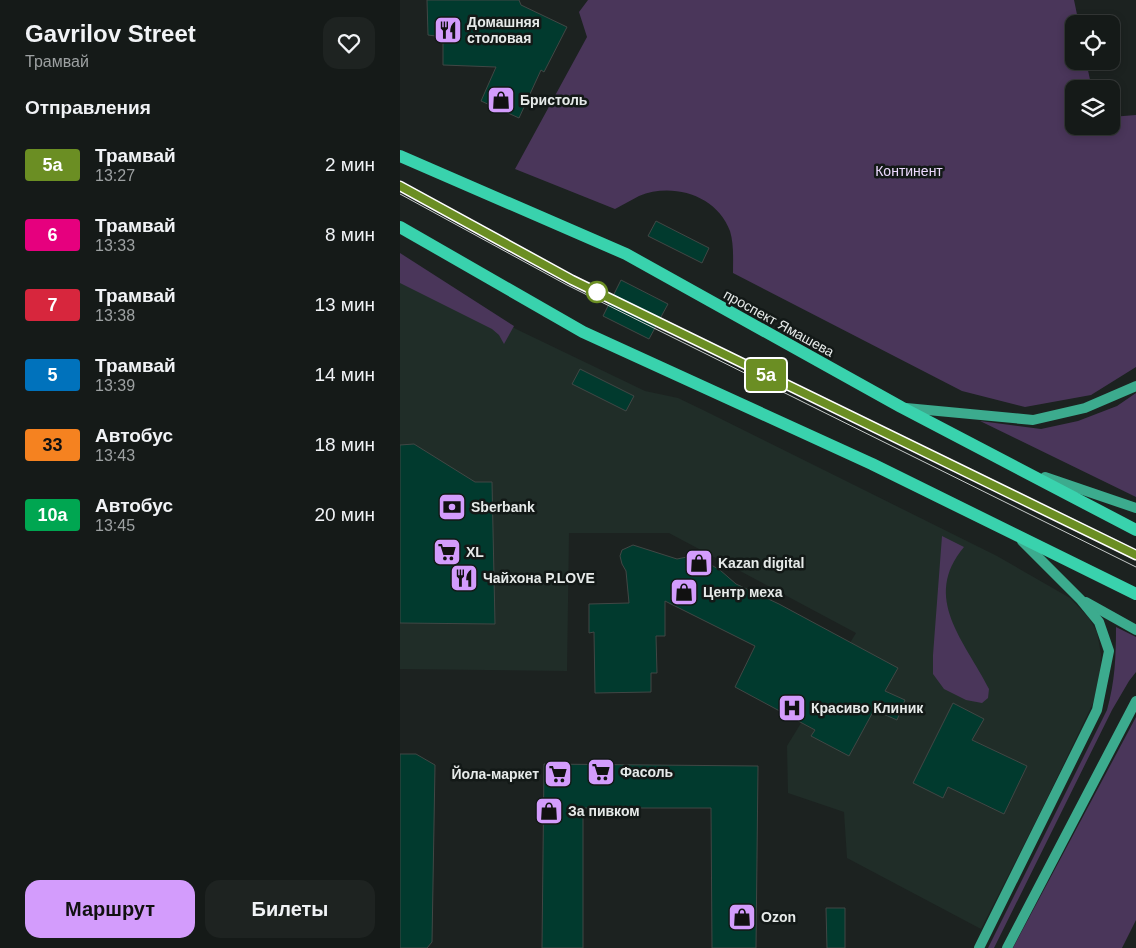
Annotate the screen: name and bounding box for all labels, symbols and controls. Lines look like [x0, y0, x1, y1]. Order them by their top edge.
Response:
place label: Домашняя столовая [467, 14, 540, 46]
restaurant icon: Домашняя столовая [433, 15, 463, 45]
map controls [1065, 15, 1120, 135]
button: locate [1065, 15, 1120, 70]
button: heart [323, 17, 375, 69]
text: Gavrilov Street [25, 20, 196, 47]
text: Трамвай [25, 53, 89, 70]
button: layers [1065, 80, 1120, 135]
shop icon: Бристоль [486, 85, 516, 115]
place label: Бристоль [520, 92, 588, 108]
text: Отправления [25, 97, 151, 118]
text: Трамвай [95, 145, 176, 166]
text: 2 мин [325, 154, 375, 175]
text: 5а [42, 155, 63, 175]
park label: Континент [875, 163, 943, 179]
text: 13:27 [95, 167, 135, 184]
text: Трамвай [95, 215, 176, 236]
text: 8 мин [325, 224, 375, 245]
text: 6 [47, 225, 58, 245]
text: 13:33 [95, 237, 135, 254]
unlabelled marker [586, 281, 608, 303]
text: Трамвай [95, 285, 176, 306]
street label: проспект Ямашева [721, 286, 837, 360]
text: 13 мин [314, 294, 375, 315]
text: 7 [47, 295, 58, 315]
text: 13:38 [95, 307, 135, 324]
text: Трамвай [95, 355, 176, 376]
line badge: 5а [744, 359, 788, 391]
text: 14 мин [314, 364, 375, 385]
text: 5 [47, 365, 58, 385]
text: 5а [756, 365, 776, 385]
text: 13:39 [95, 377, 135, 394]
text: Автобус [95, 425, 173, 446]
text: 18 мин [314, 434, 375, 455]
text: 33 [42, 435, 63, 455]
text: 13:43 [95, 447, 135, 464]
bank icon: Sberbank [437, 492, 467, 522]
text: Автобус [95, 495, 173, 516]
place label: Sberbank [471, 499, 535, 515]
text: 20 мин [314, 504, 375, 525]
text: 10а [37, 505, 68, 525]
text: 13:45 [95, 517, 135, 534]
supermarket icon: XL [432, 537, 462, 567]
place label: XL [466, 544, 484, 560]
shop icon: Kazan digital [684, 548, 714, 578]
place label: Kazan digital [718, 555, 804, 571]
restaurant icon: Чайхона P.LOVE [449, 563, 479, 593]
place label: Чайхона P.LOVE [483, 570, 595, 586]
shop icon: Центр меха [669, 577, 699, 607]
place label: Центр меха [703, 584, 783, 600]
hospital icon: Красиво Клиник [777, 693, 807, 723]
place label: Красиво Клиник [811, 700, 924, 716]
supermarket icon: Фасоль [586, 757, 616, 787]
supermarket icon: Йола-маркет [543, 759, 573, 789]
place label: Фасоль [620, 764, 674, 780]
place label: Йола-маркет [451, 765, 539, 782]
shop icon: За пивком [534, 796, 564, 826]
place label: За пивком [568, 803, 640, 819]
button: Маршрут [25, 880, 195, 938]
button: Билеты [205, 880, 375, 938]
shop icon: Ozon [727, 902, 757, 932]
place label: Ozon [761, 909, 796, 925]

